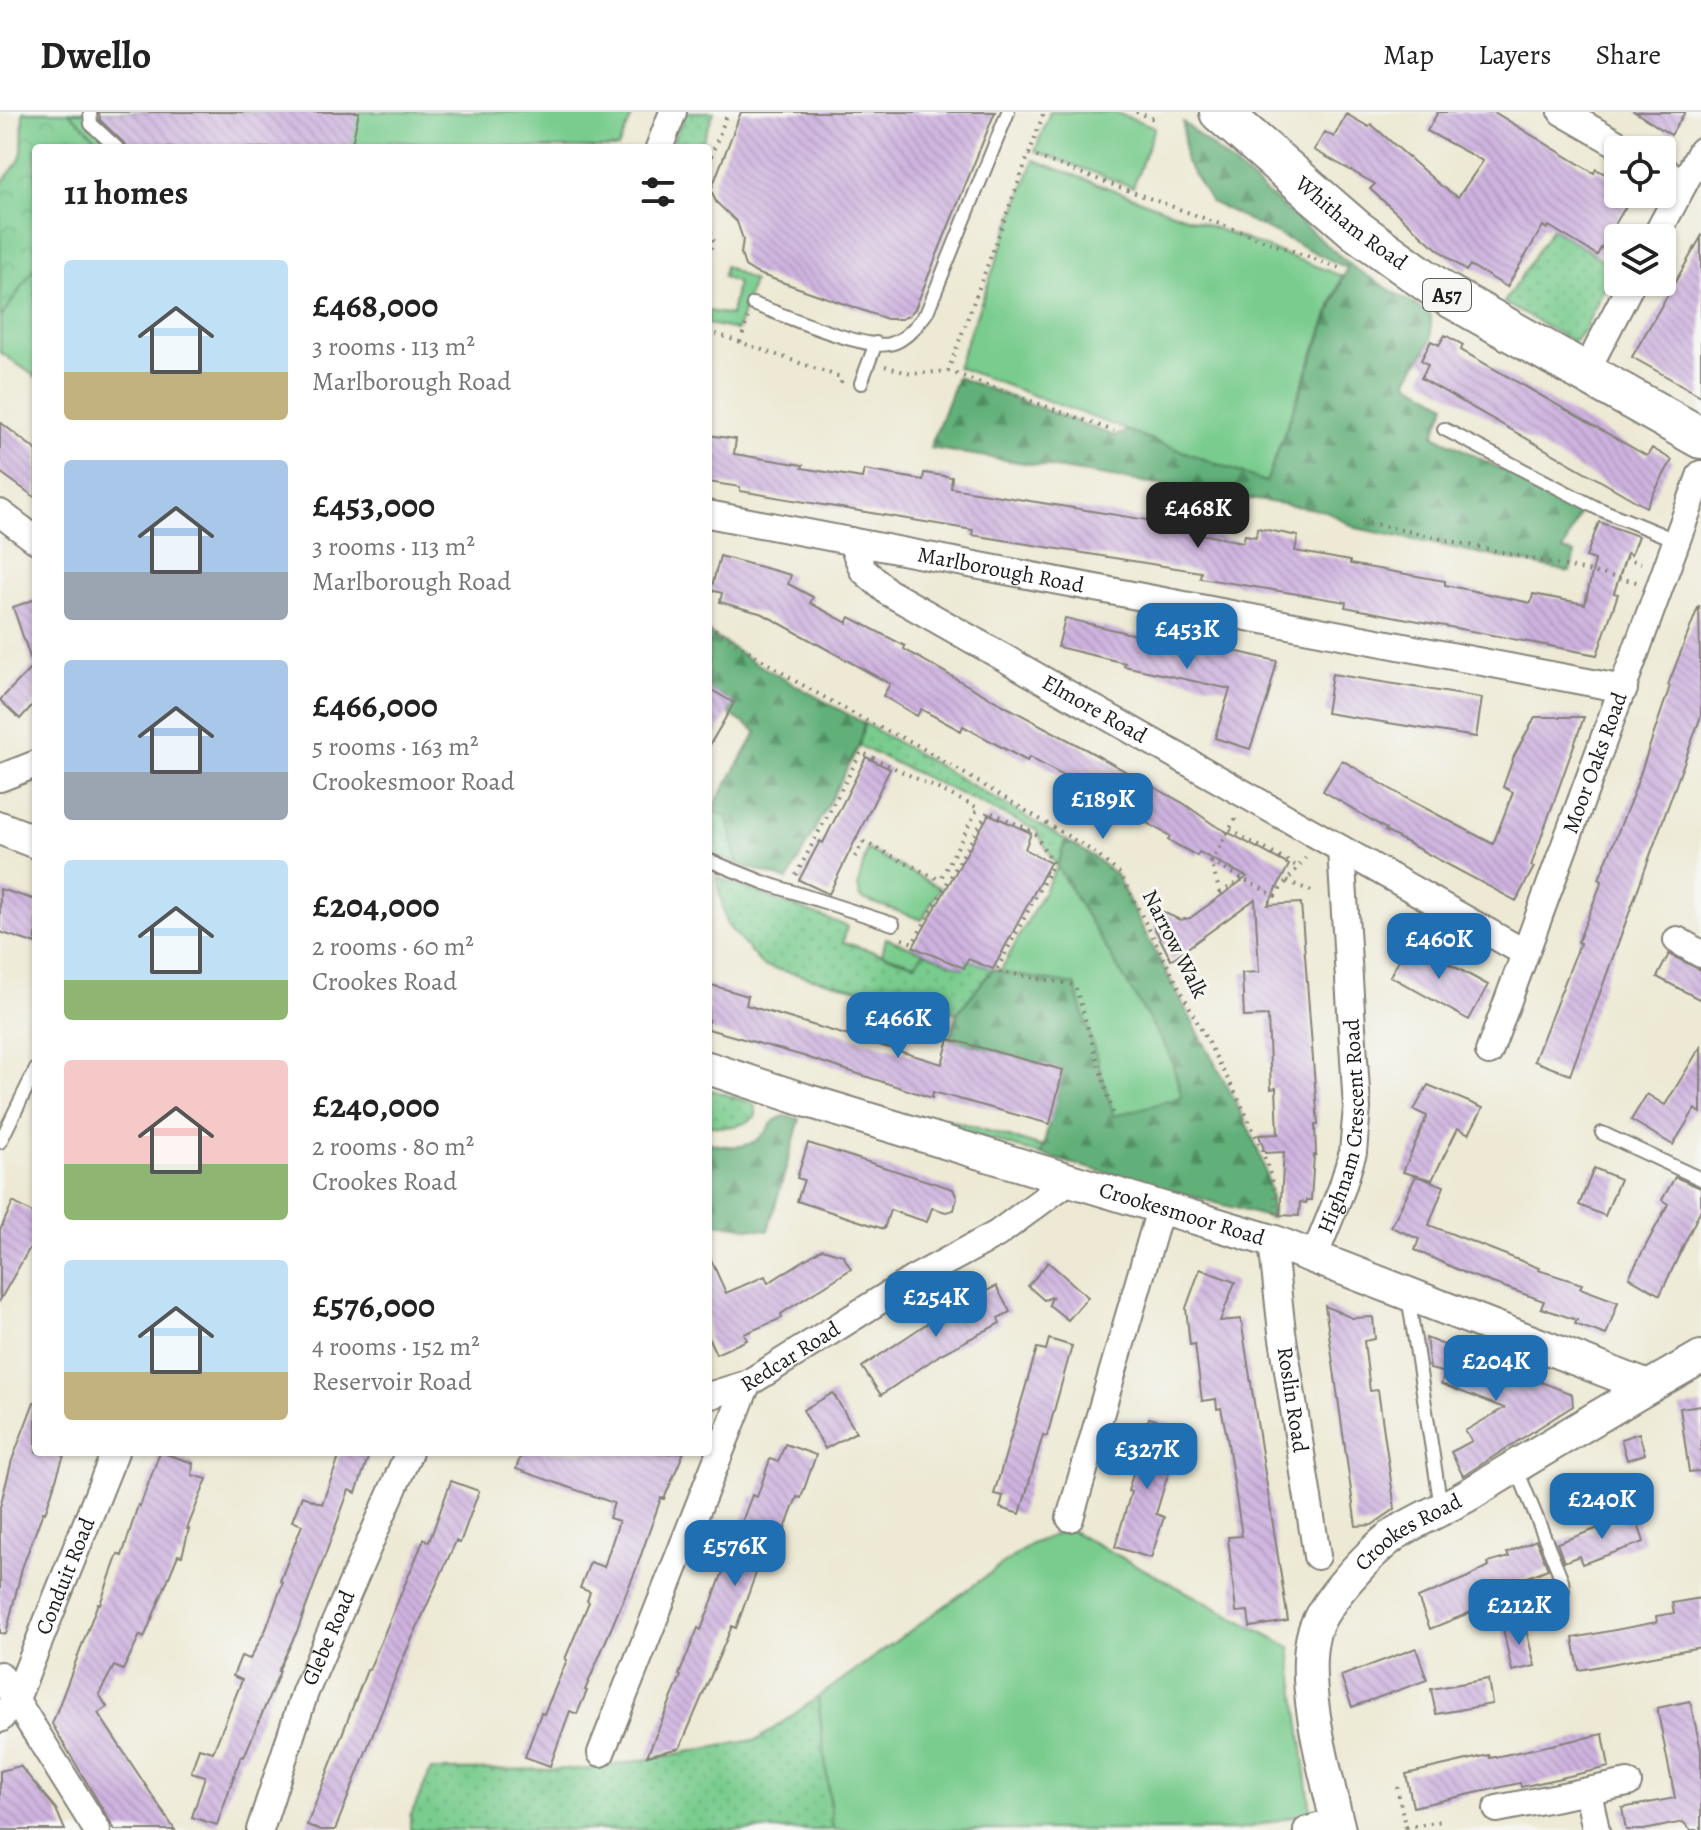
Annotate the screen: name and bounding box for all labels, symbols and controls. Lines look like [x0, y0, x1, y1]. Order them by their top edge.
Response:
text: Dwello [40, 29, 151, 81]
text: Map [1383, 36, 1434, 74]
text: Layers [1478, 36, 1551, 74]
text: Share [1595, 36, 1661, 74]
map controls [1604, 136, 1676, 296]
button: locate [1604, 136, 1676, 208]
street label: Whitham Road [1288, 168, 1414, 277]
text: 11 homes [64, 169, 188, 216]
icon: filters [636, 170, 680, 214]
button: layers [1604, 224, 1676, 296]
road number: A57 [1423, 279, 1471, 311]
text: £468,000 [312, 282, 438, 329]
icon: home [128, 292, 224, 388]
text: 3 rooms · 113 m² [312, 329, 475, 364]
text: Marlborough Road [312, 364, 511, 399]
text: £453,000 [312, 482, 435, 529]
pin: £468K [1142, 482, 1254, 550]
text: £468K [1164, 490, 1232, 525]
icon: home [128, 492, 224, 588]
text: 3 rooms · 113 m² [312, 529, 475, 564]
street label: Marlborough Road [915, 539, 1087, 601]
text: Marlborough Road [312, 564, 511, 599]
pin: £453K [1131, 603, 1243, 671]
text: £453K [1154, 611, 1220, 646]
street label: Elmore Road [1037, 667, 1152, 751]
text: £466,000 [312, 682, 438, 729]
street label: Moor Oaks Road [1555, 688, 1635, 838]
icon: home [128, 692, 224, 788]
text: 5 rooms · 163 m² [312, 729, 479, 764]
text: Crookesmoor Road [312, 764, 515, 799]
pin: £189K [1047, 773, 1159, 841]
text: £189K [1071, 781, 1135, 816]
text: £204,000 [312, 882, 440, 929]
street label: Narrow Walk [1135, 885, 1215, 1003]
icon: home [128, 892, 224, 988]
pin: £460K [1383, 913, 1495, 981]
text: £460K [1405, 921, 1473, 956]
text: 2 rooms · 60 m² [312, 929, 474, 964]
text: Crookes Road [312, 964, 457, 999]
pin: £466K [842, 992, 954, 1060]
text: £466K [864, 1000, 932, 1035]
street label: Highnam Crescent Road [1310, 1018, 1372, 1238]
text: £240,000 [312, 1082, 440, 1129]
icon: home [128, 1092, 224, 1188]
text: 2 rooms · 80 m² [312, 1129, 474, 1164]
text: Crookes Road [312, 1164, 457, 1199]
street label: Crookesmoor Road [1096, 1175, 1269, 1253]
pin: £254K [880, 1271, 992, 1339]
text: £254K [903, 1279, 969, 1314]
text: £576,000 [312, 1282, 435, 1329]
icon: home [128, 1292, 224, 1388]
street label: Redcar Road [735, 1314, 846, 1399]
text: 4 rooms · 152 m² [312, 1329, 480, 1364]
pin: £204K [1440, 1335, 1552, 1403]
text: £204K [1462, 1343, 1530, 1378]
street label: Roslin Road [1270, 1345, 1316, 1455]
text: Reservoir Road [312, 1364, 472, 1399]
pin: £327K [1091, 1423, 1203, 1491]
text: £327K [1114, 1431, 1180, 1466]
pin: £240K [1546, 1473, 1658, 1541]
text: £240K [1568, 1481, 1636, 1516]
street label: Crookes Road [1348, 1486, 1467, 1578]
street label: Conduit Road [28, 1513, 102, 1639]
pin: £576K [679, 1520, 791, 1588]
text: £576K [703, 1528, 767, 1563]
pin: £212K [1463, 1579, 1575, 1647]
street label: Glebe Road [295, 1586, 362, 1690]
text: £212K [1486, 1587, 1552, 1622]

